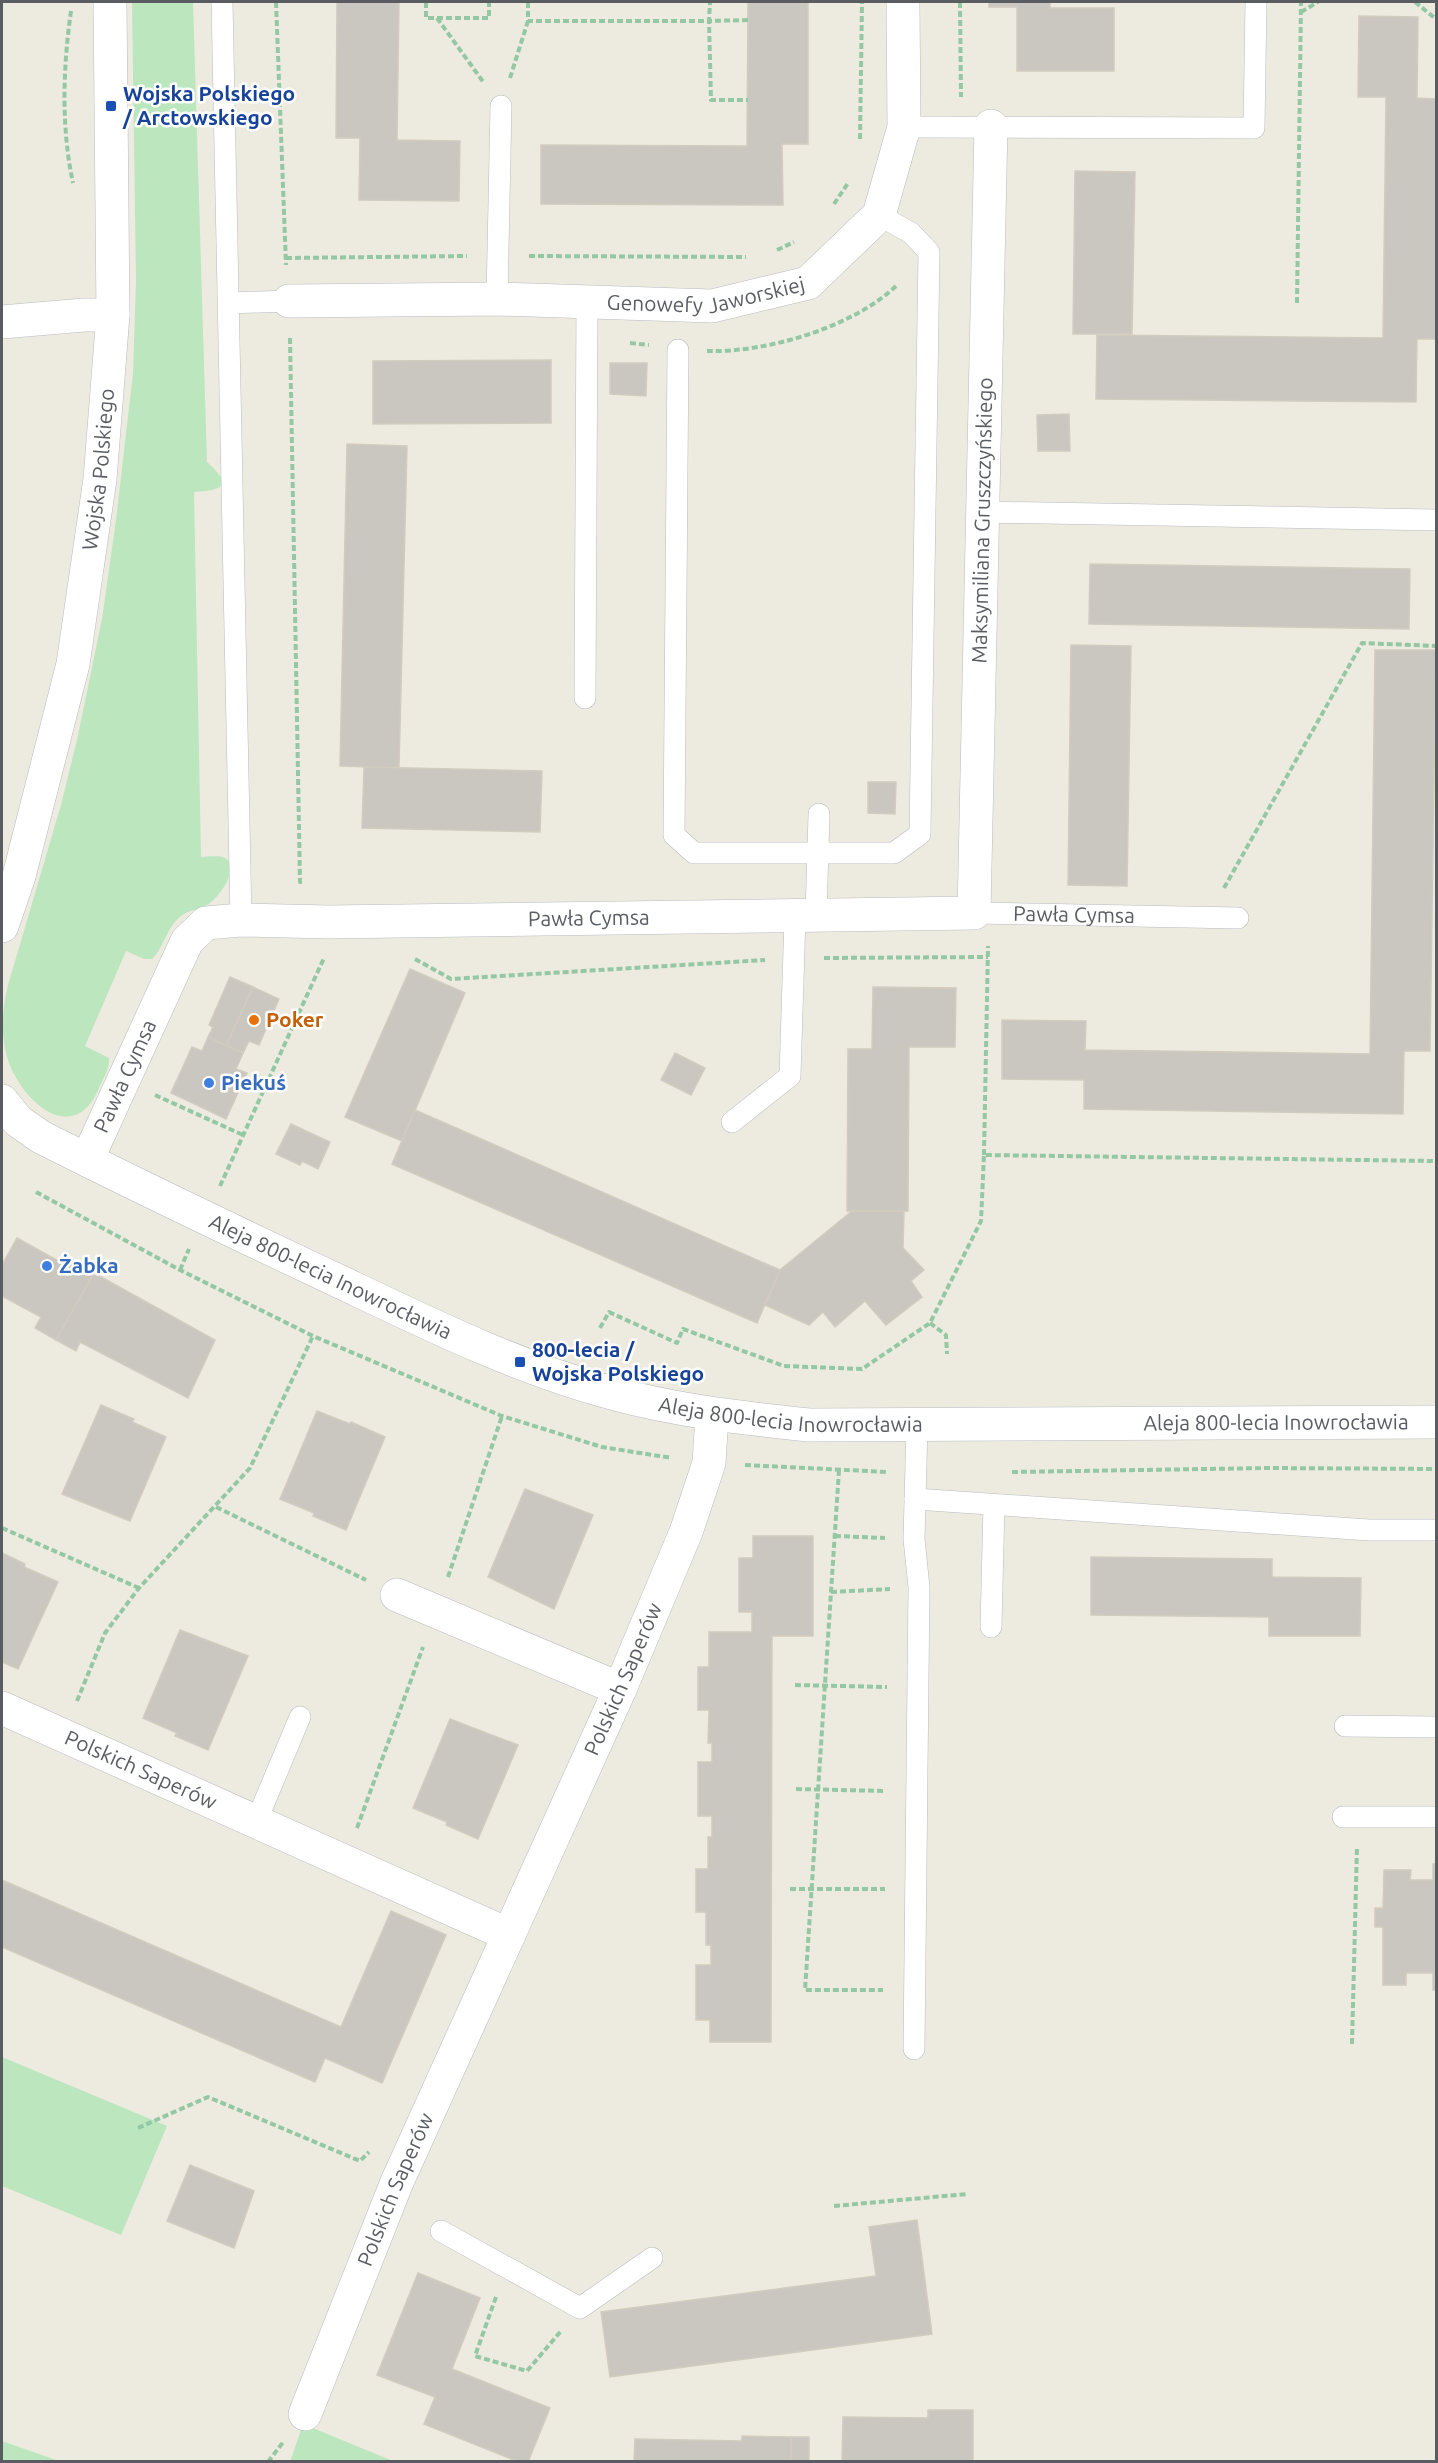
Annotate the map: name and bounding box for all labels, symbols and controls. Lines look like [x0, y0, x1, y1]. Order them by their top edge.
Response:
place label: Wojska Polskiego / Arctowskiego [122, 81, 295, 129]
marker: Wojska Polskiego / Arctowskiego [104, 99, 118, 113]
street label: Genowefy Jaworskiej [606, 271, 807, 318]
street label: Maksymiliana Gruszczyńskiego [966, 377, 997, 663]
street label: Wojska Polskiego [77, 387, 118, 552]
street label: Pawła Cymsa [1013, 901, 1135, 927]
street label: Pawła Cymsa [528, 905, 650, 930]
place label: Poker [266, 1007, 324, 1031]
marker: Poker [247, 1013, 261, 1027]
street label: Pawła Cymsa [88, 1016, 161, 1136]
place label: Piekuś [221, 1070, 286, 1094]
marker: Piekuś [202, 1076, 216, 1090]
street label: Aleja 800-lecia Inowrocławia [206, 1208, 456, 1343]
place label: Żabka [59, 1253, 119, 1277]
marker: Żabka [40, 1259, 54, 1273]
place label: 800-lecia / Wojska Polskiego [532, 1337, 704, 1385]
marker: 800-lecia / Wojska Polskiego [513, 1355, 527, 1369]
street label: Aleja 800-lecia Inowrocławia [657, 1391, 923, 1436]
street label: Aleja 800-lecia Inowrocławia [1143, 1409, 1409, 1434]
street label: Polskich Saperów [579, 1599, 666, 1759]
street label: Polskich Saperów [61, 1725, 221, 1814]
street label: Polskich Saperów [352, 2109, 438, 2269]

